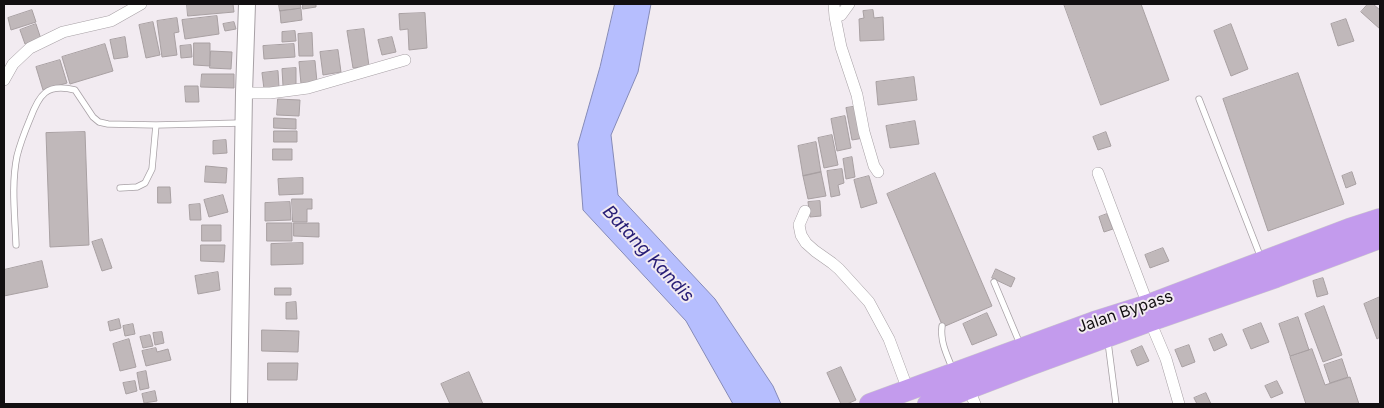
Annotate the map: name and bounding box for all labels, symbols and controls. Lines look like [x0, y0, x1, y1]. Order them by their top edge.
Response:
water label: Batang Kandis [598, 201, 698, 307]
street label: Jalan Bypass [1074, 287, 1176, 337]

